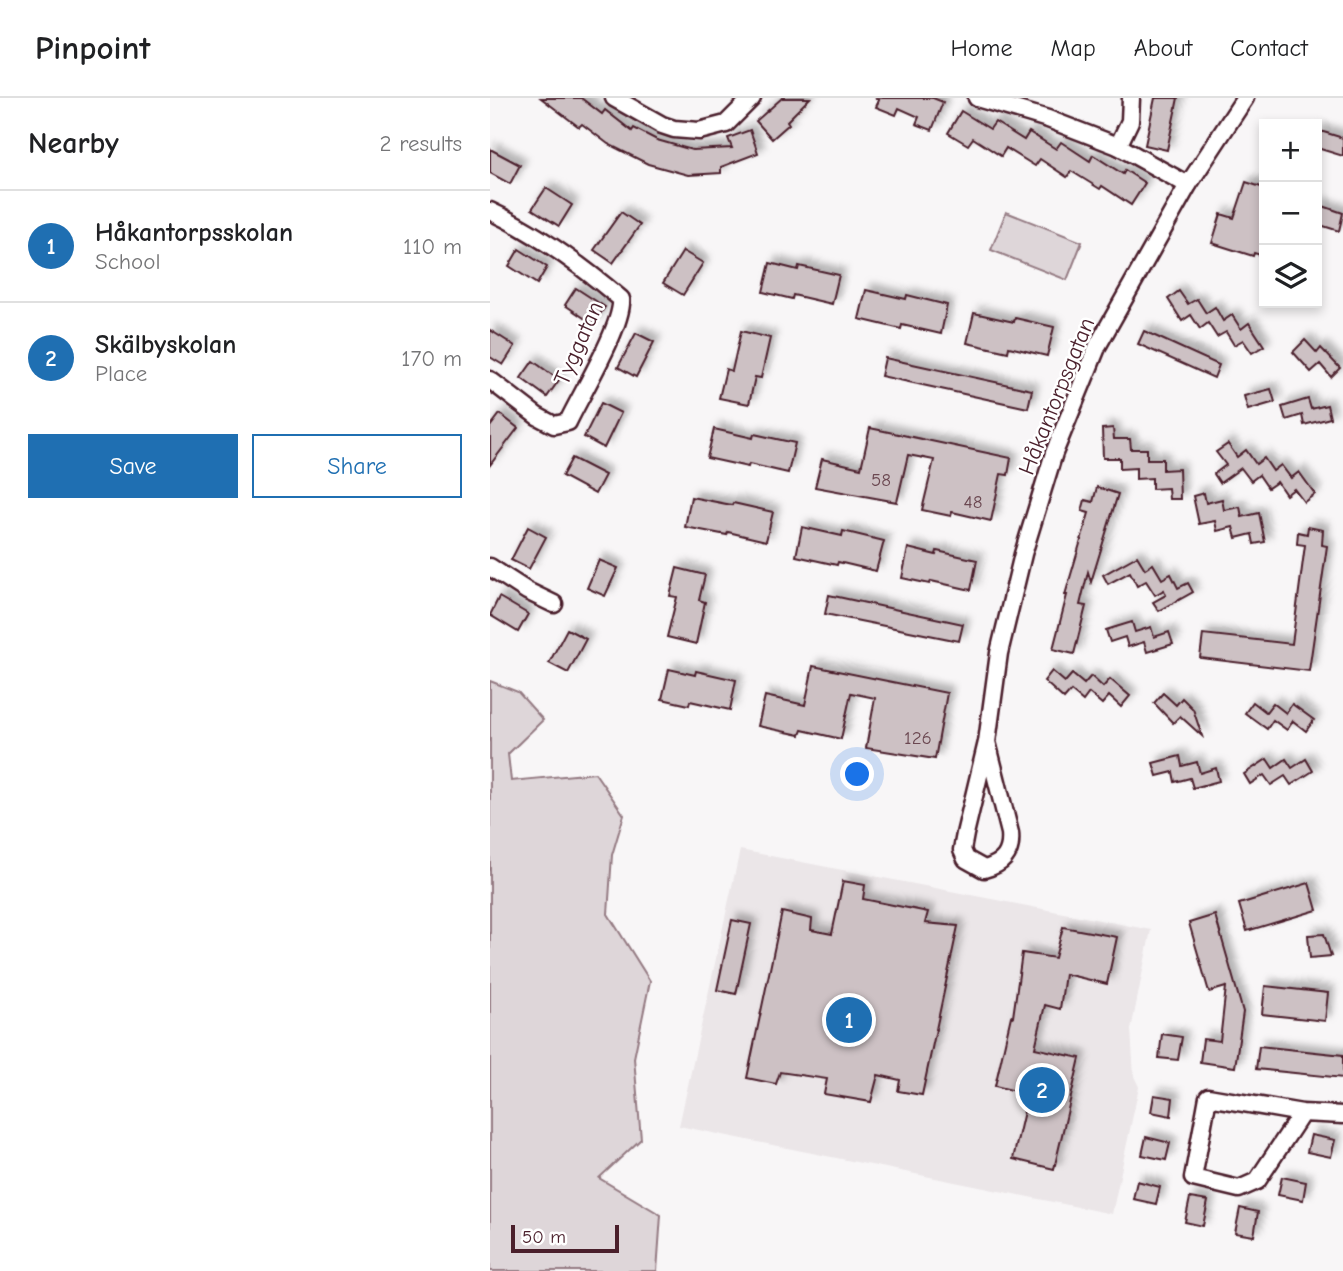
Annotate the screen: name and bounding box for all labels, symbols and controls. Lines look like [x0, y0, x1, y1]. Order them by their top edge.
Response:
text: Pinpoint [35, 29, 150, 67]
text: Home [951, 34, 1012, 62]
text: Map [1050, 34, 1096, 62]
text: About [1134, 34, 1192, 62]
text: Contact [1230, 34, 1308, 62]
map controls [1259, 119, 1322, 308]
button: + [1259, 119, 1322, 182]
text: Nearby [28, 126, 119, 161]
text: 2 results [380, 130, 462, 157]
button: − [1259, 182, 1322, 245]
text: Håkantorpsskolan [95, 218, 293, 248]
text: 1 [46, 233, 56, 260]
text: 110 m [403, 233, 462, 260]
button: layers [1259, 245, 1322, 308]
text: School [95, 248, 160, 275]
street label: Tyggatan [548, 297, 609, 389]
street label: Håkantorpsgatan [1013, 314, 1100, 479]
text: Skälbyskolan [95, 330, 236, 360]
text: 2 [45, 345, 57, 372]
text: 170 m [401, 345, 462, 372]
text: Place [95, 360, 147, 387]
button: Save [28, 434, 238, 498]
button: Share [252, 434, 462, 498]
house number: 58 [871, 469, 891, 491]
house number: 48 [964, 491, 982, 513]
house number: 126 [904, 727, 932, 749]
your location [840, 757, 874, 791]
pin: 1 [826, 994, 872, 1046]
pin: 2 [1019, 1064, 1065, 1116]
scale bar [511, 1222, 620, 1254]
text: 50 m [522, 1226, 566, 1248]

